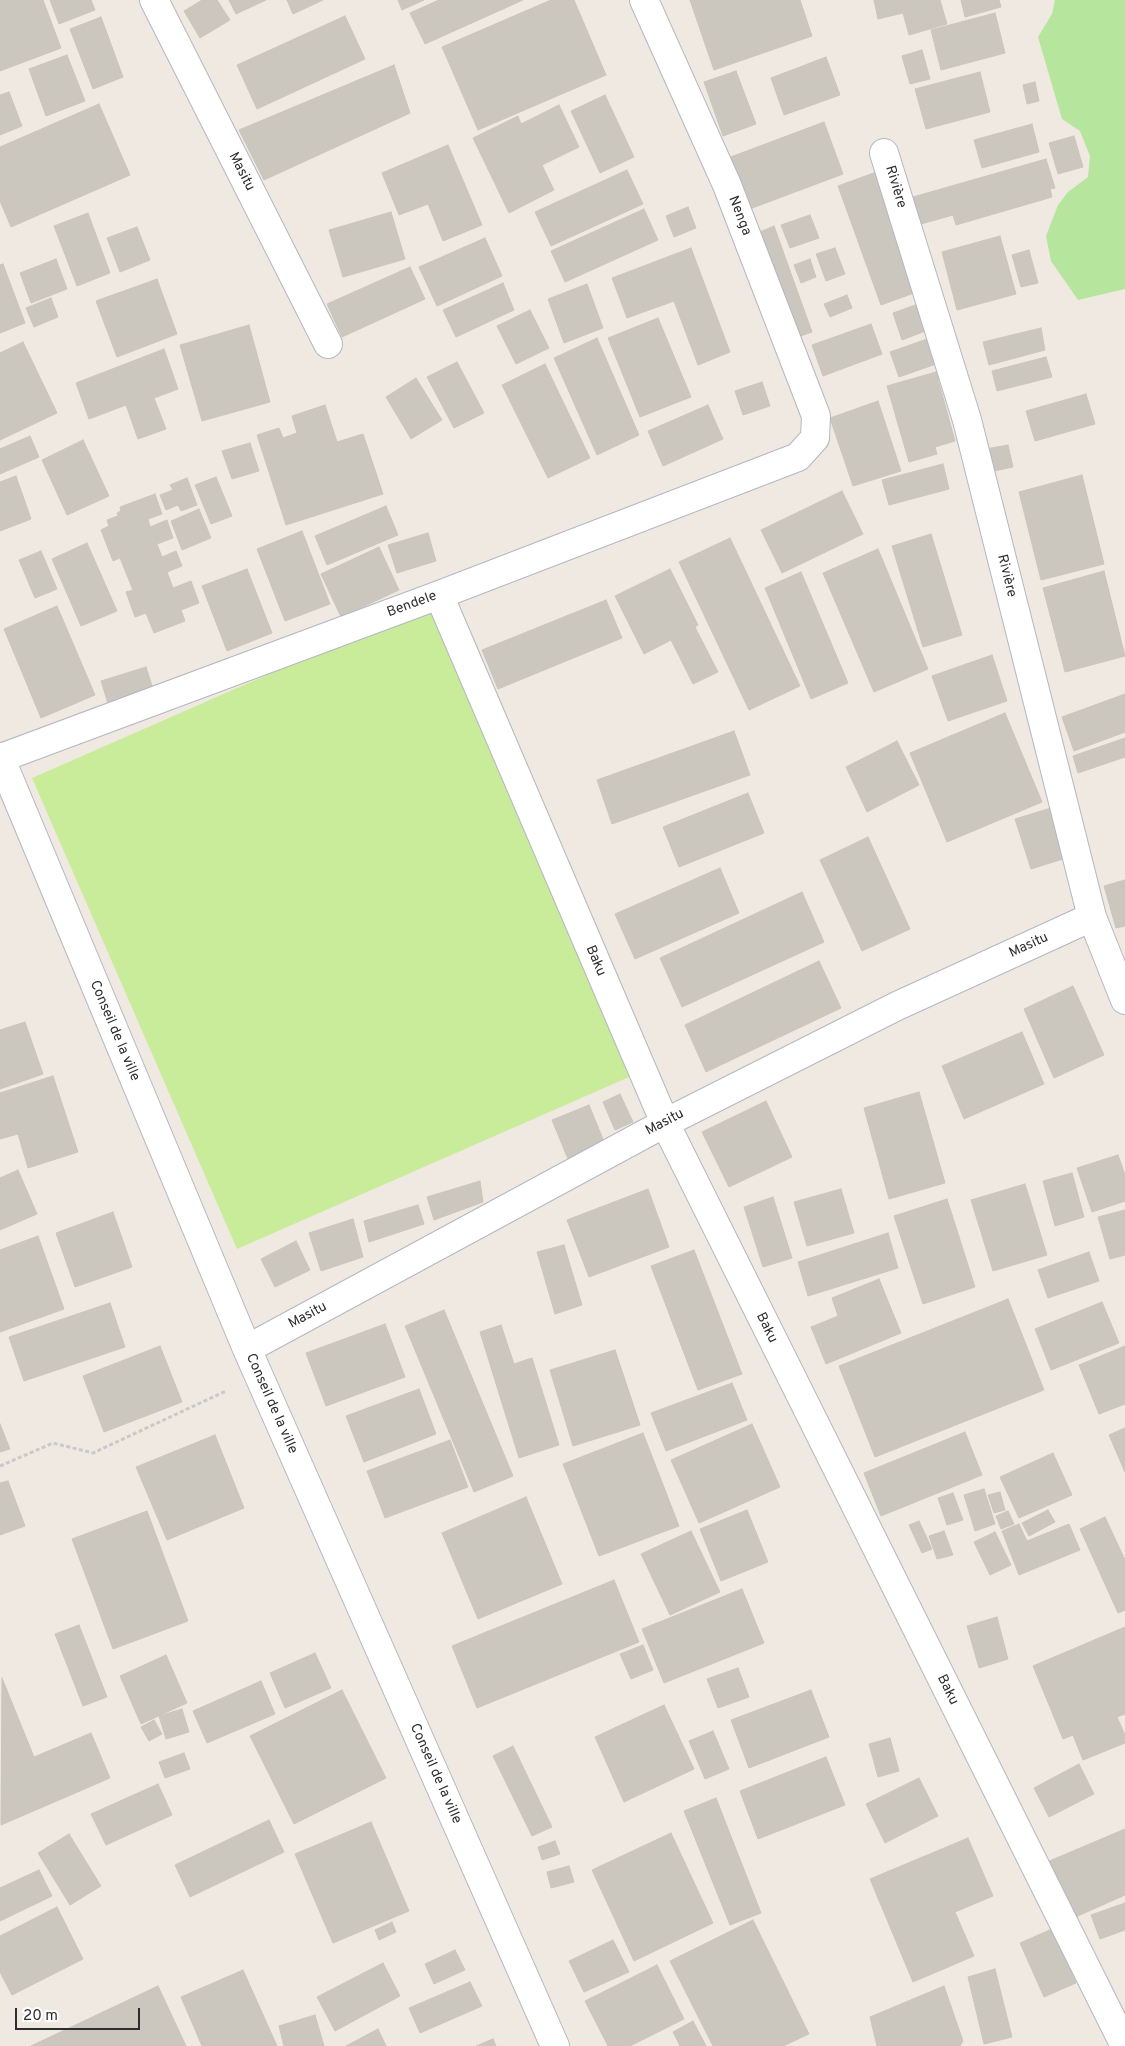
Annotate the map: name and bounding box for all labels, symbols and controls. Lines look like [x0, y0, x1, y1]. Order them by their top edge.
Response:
street label: Masitu [224, 150, 258, 194]
street label: Rivière [881, 164, 909, 210]
street label: Nenga [724, 194, 754, 238]
street label: Rivière [993, 553, 1019, 599]
street label: Bendele [385, 588, 439, 622]
street label: Masitu [1007, 930, 1051, 962]
street label: Baku [581, 943, 609, 979]
street label: Conseil de la ville [85, 978, 143, 1084]
street label: Masitu [643, 1106, 687, 1140]
street label: Masitu [286, 1299, 330, 1333]
street label: Baku [751, 1310, 781, 1346]
street label: Conseil de la ville [241, 1351, 301, 1457]
street label: Baku [932, 1672, 962, 1708]
street label: Conseil de la ville [405, 1721, 465, 1827]
scale bar [18, 1998, 142, 2030]
text: 20 m [23, 2007, 58, 2026]

